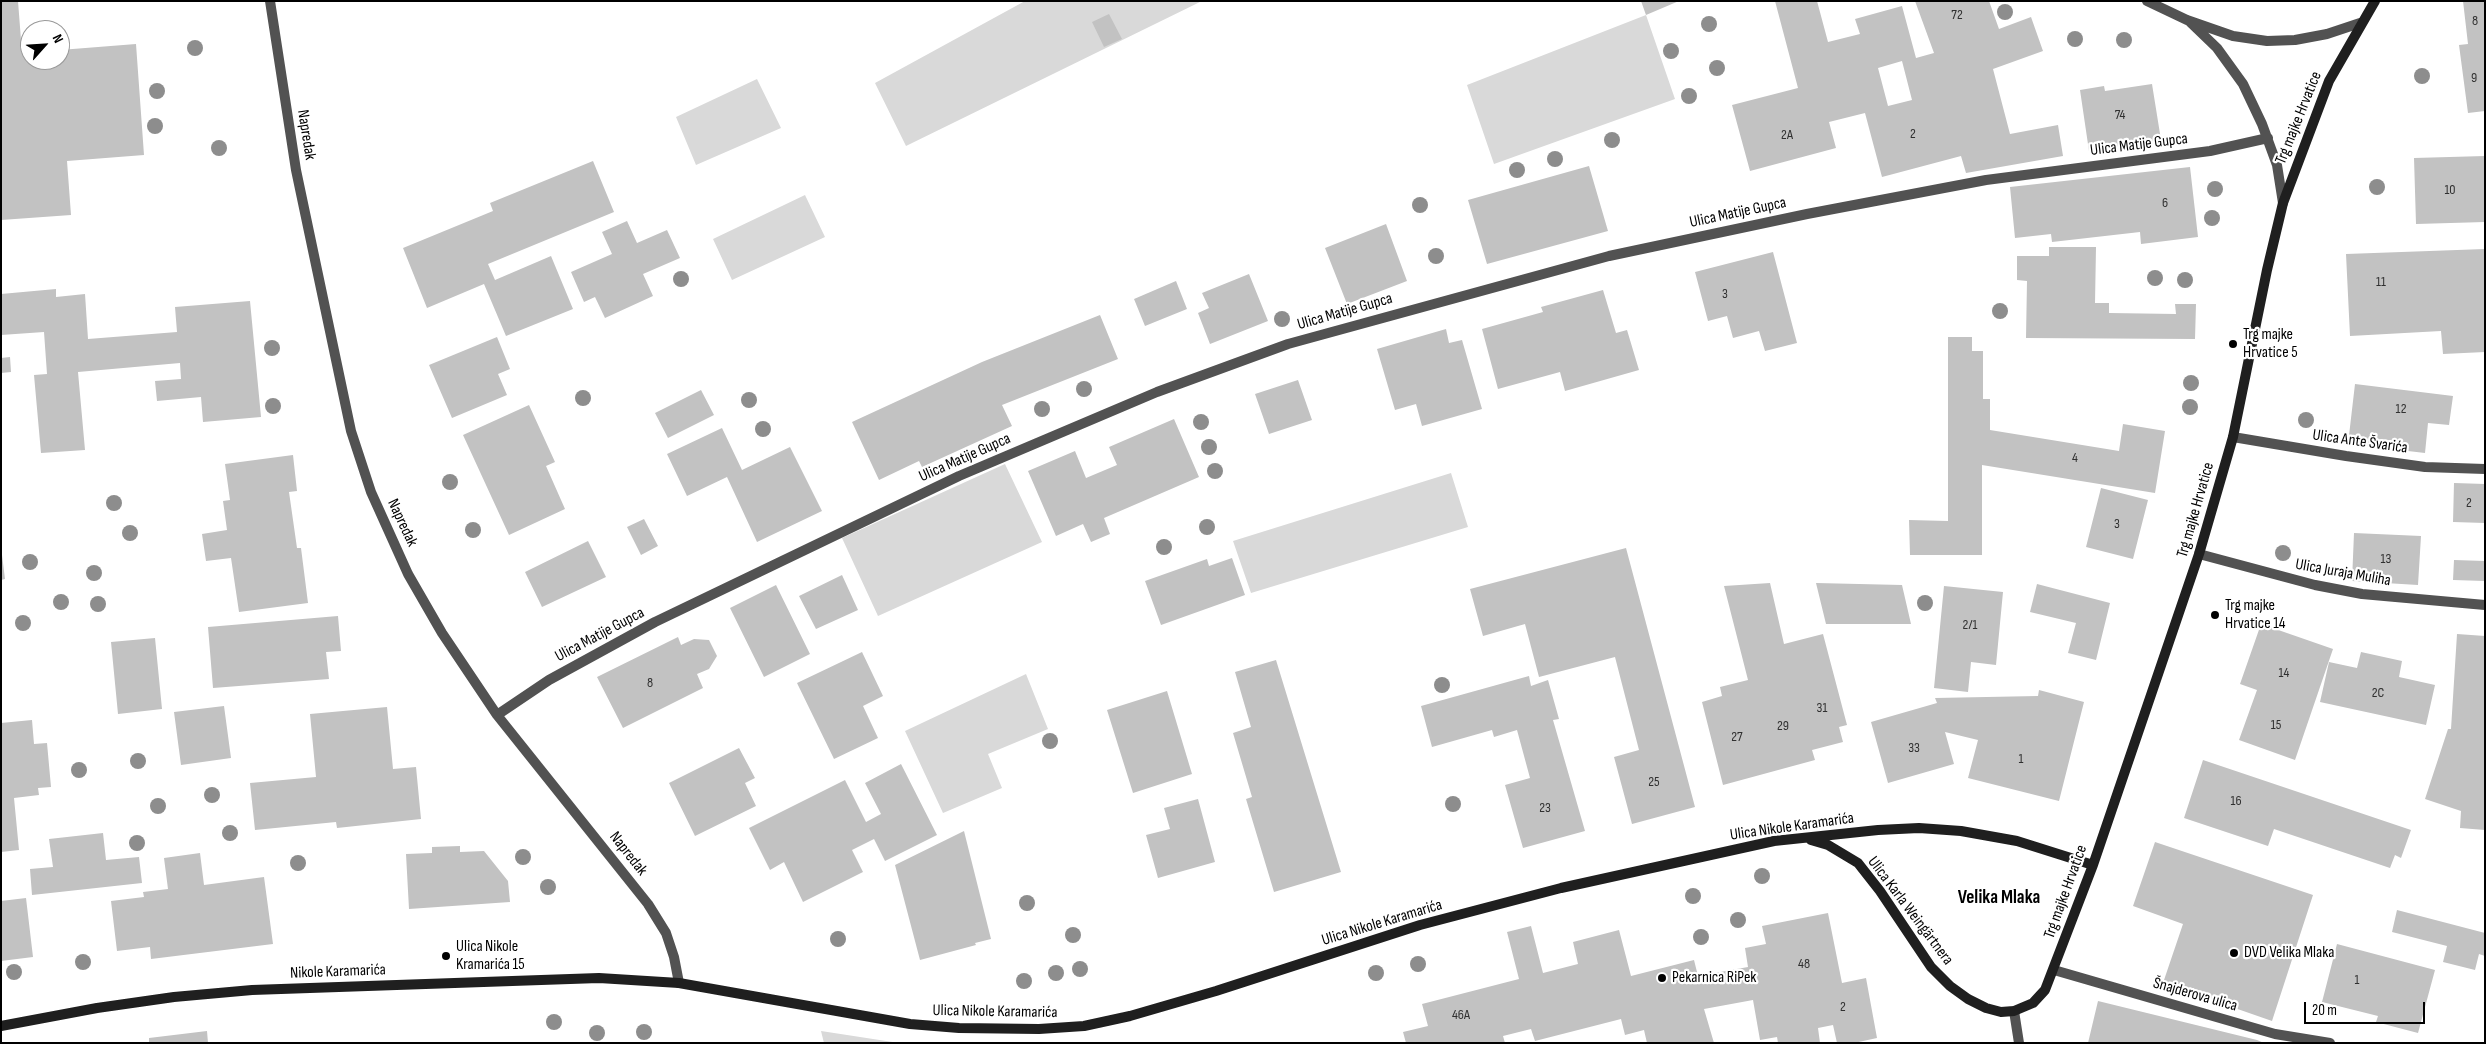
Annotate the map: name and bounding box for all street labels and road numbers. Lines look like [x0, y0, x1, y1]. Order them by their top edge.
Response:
street label: Trg majke Hrvatice [2272, 69, 2326, 167]
street label: Napredak [293, 108, 319, 162]
street label: Ulica Matije Gupca [2089, 129, 2189, 161]
street label: Ulica Matije Gupca [1688, 193, 1788, 233]
street label: Ulica Matije Gupca [1295, 289, 1395, 335]
street label: Ulica Ante Švarića [2311, 426, 2409, 458]
street label: Ulica Matije Gupca [916, 429, 1014, 487]
street label: Trg majke Hrvatice [2173, 460, 2219, 560]
street label: Napredak [383, 496, 421, 550]
street label: Ulica Juraja Muliha [2294, 555, 2392, 591]
street label: Ulica Matije Gupca [552, 603, 648, 667]
street label: Ulica Nikole Karamarića [1729, 809, 1855, 845]
street label: Napredak [605, 828, 651, 880]
street label: Trg majke Hrvatice [2040, 843, 2092, 941]
street label: Ulica Karla Weingärtnera [1863, 853, 1957, 969]
street label: Ulica Nikole Karamarića [1319, 896, 1445, 950]
street label: Nikole Karamarića [290, 961, 386, 983]
street label: Šnajderova ulica [2151, 974, 2239, 1016]
street label: Ulica Nikole Karamarića [932, 1001, 1058, 1023]

